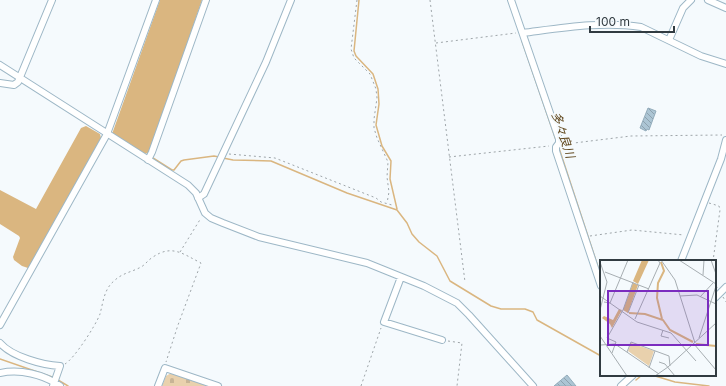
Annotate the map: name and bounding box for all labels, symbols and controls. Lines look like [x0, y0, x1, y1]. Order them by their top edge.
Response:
scale bar [590, 8, 674, 34]
text: 100 m [596, 14, 630, 29]
water label: 多々良川 [549, 110, 579, 162]
inset map [600, 260, 716, 376]

